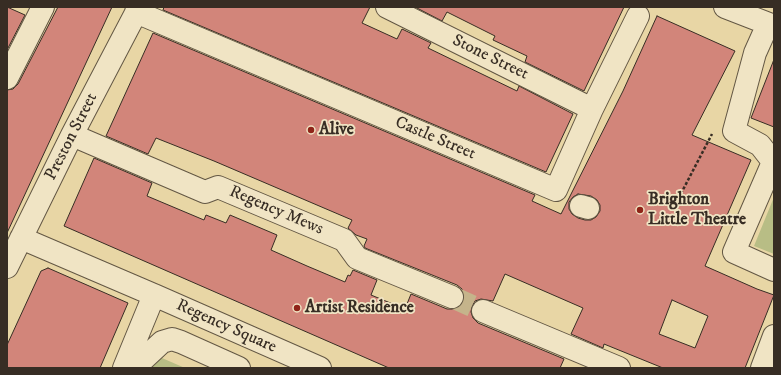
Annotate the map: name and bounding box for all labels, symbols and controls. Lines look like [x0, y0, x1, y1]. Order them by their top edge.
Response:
street label: Stone Street [449, 31, 531, 85]
street label: Preston Street [41, 90, 103, 184]
street label: Castle Street [392, 113, 478, 165]
place label: Alive [319, 120, 354, 140]
marker: Alive [306, 125, 316, 135]
street label: Regency Mews [226, 182, 326, 240]
place label: Brighton Little Theatre [648, 190, 746, 230]
marker: Brighton Little Theatre [635, 205, 645, 215]
street label: Regency Square [173, 296, 279, 358]
place label: Artist Residence [305, 298, 414, 318]
marker: Artist Residence [292, 303, 302, 313]

